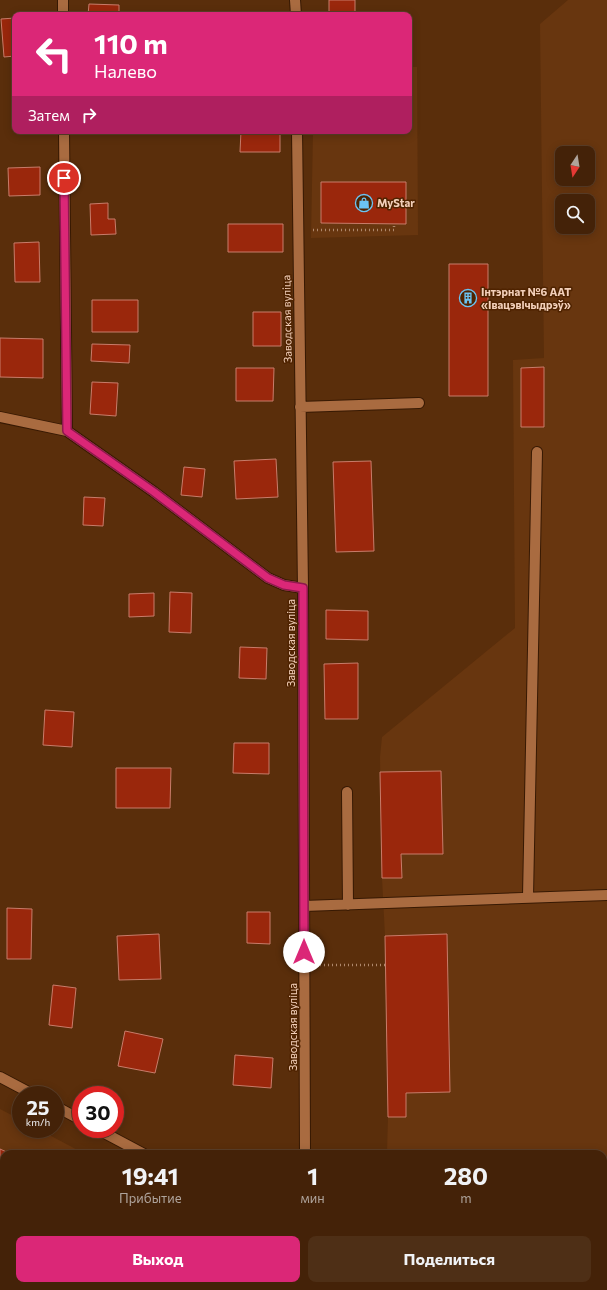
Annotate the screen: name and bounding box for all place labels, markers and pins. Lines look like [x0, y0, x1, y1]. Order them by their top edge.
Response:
pin [47, 161, 81, 195]
shop icon: MyStar [354, 193, 374, 213]
place label: MyStar [377, 196, 415, 209]
place label: Інтэрнат №6 ААТ «Івацэвічыдрэў» [481, 285, 571, 311]
building icon: Інтэрнат №6 ААТ «Івацэвічыдрэў» [458, 288, 478, 308]

